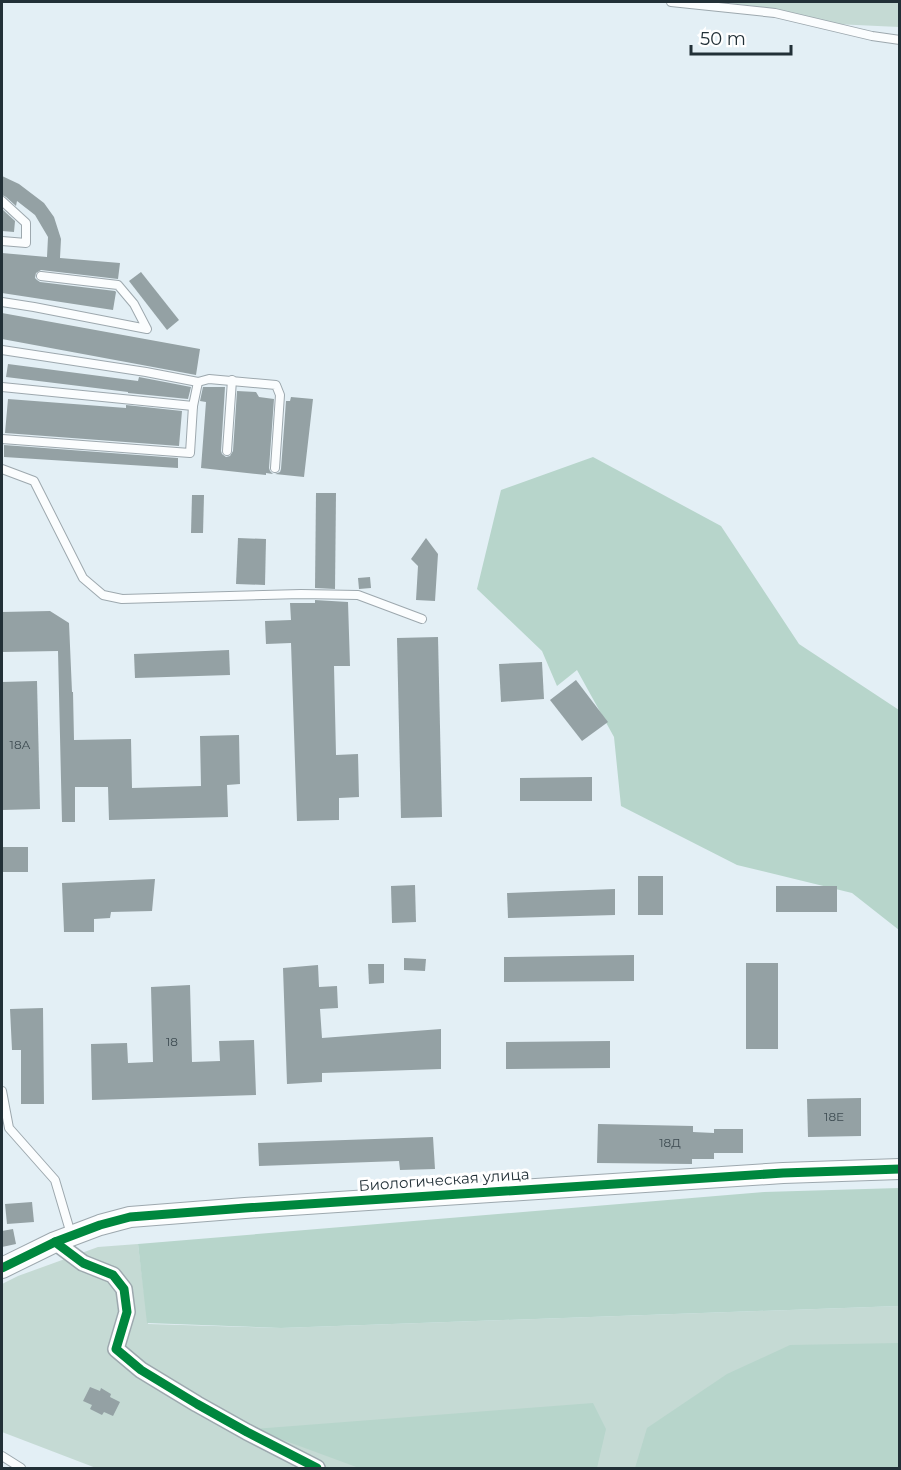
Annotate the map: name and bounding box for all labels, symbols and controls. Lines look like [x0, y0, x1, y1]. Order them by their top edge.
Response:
scale bar [691, 18, 792, 56]
text: 50 m [700, 28, 746, 50]
house number: 18А [10, 737, 30, 752]
house number: 18 [166, 1034, 178, 1049]
house number: 18Е [824, 1109, 844, 1124]
house number: 18Д [659, 1135, 681, 1150]
street label: Биологическая улица [358, 1164, 530, 1195]

